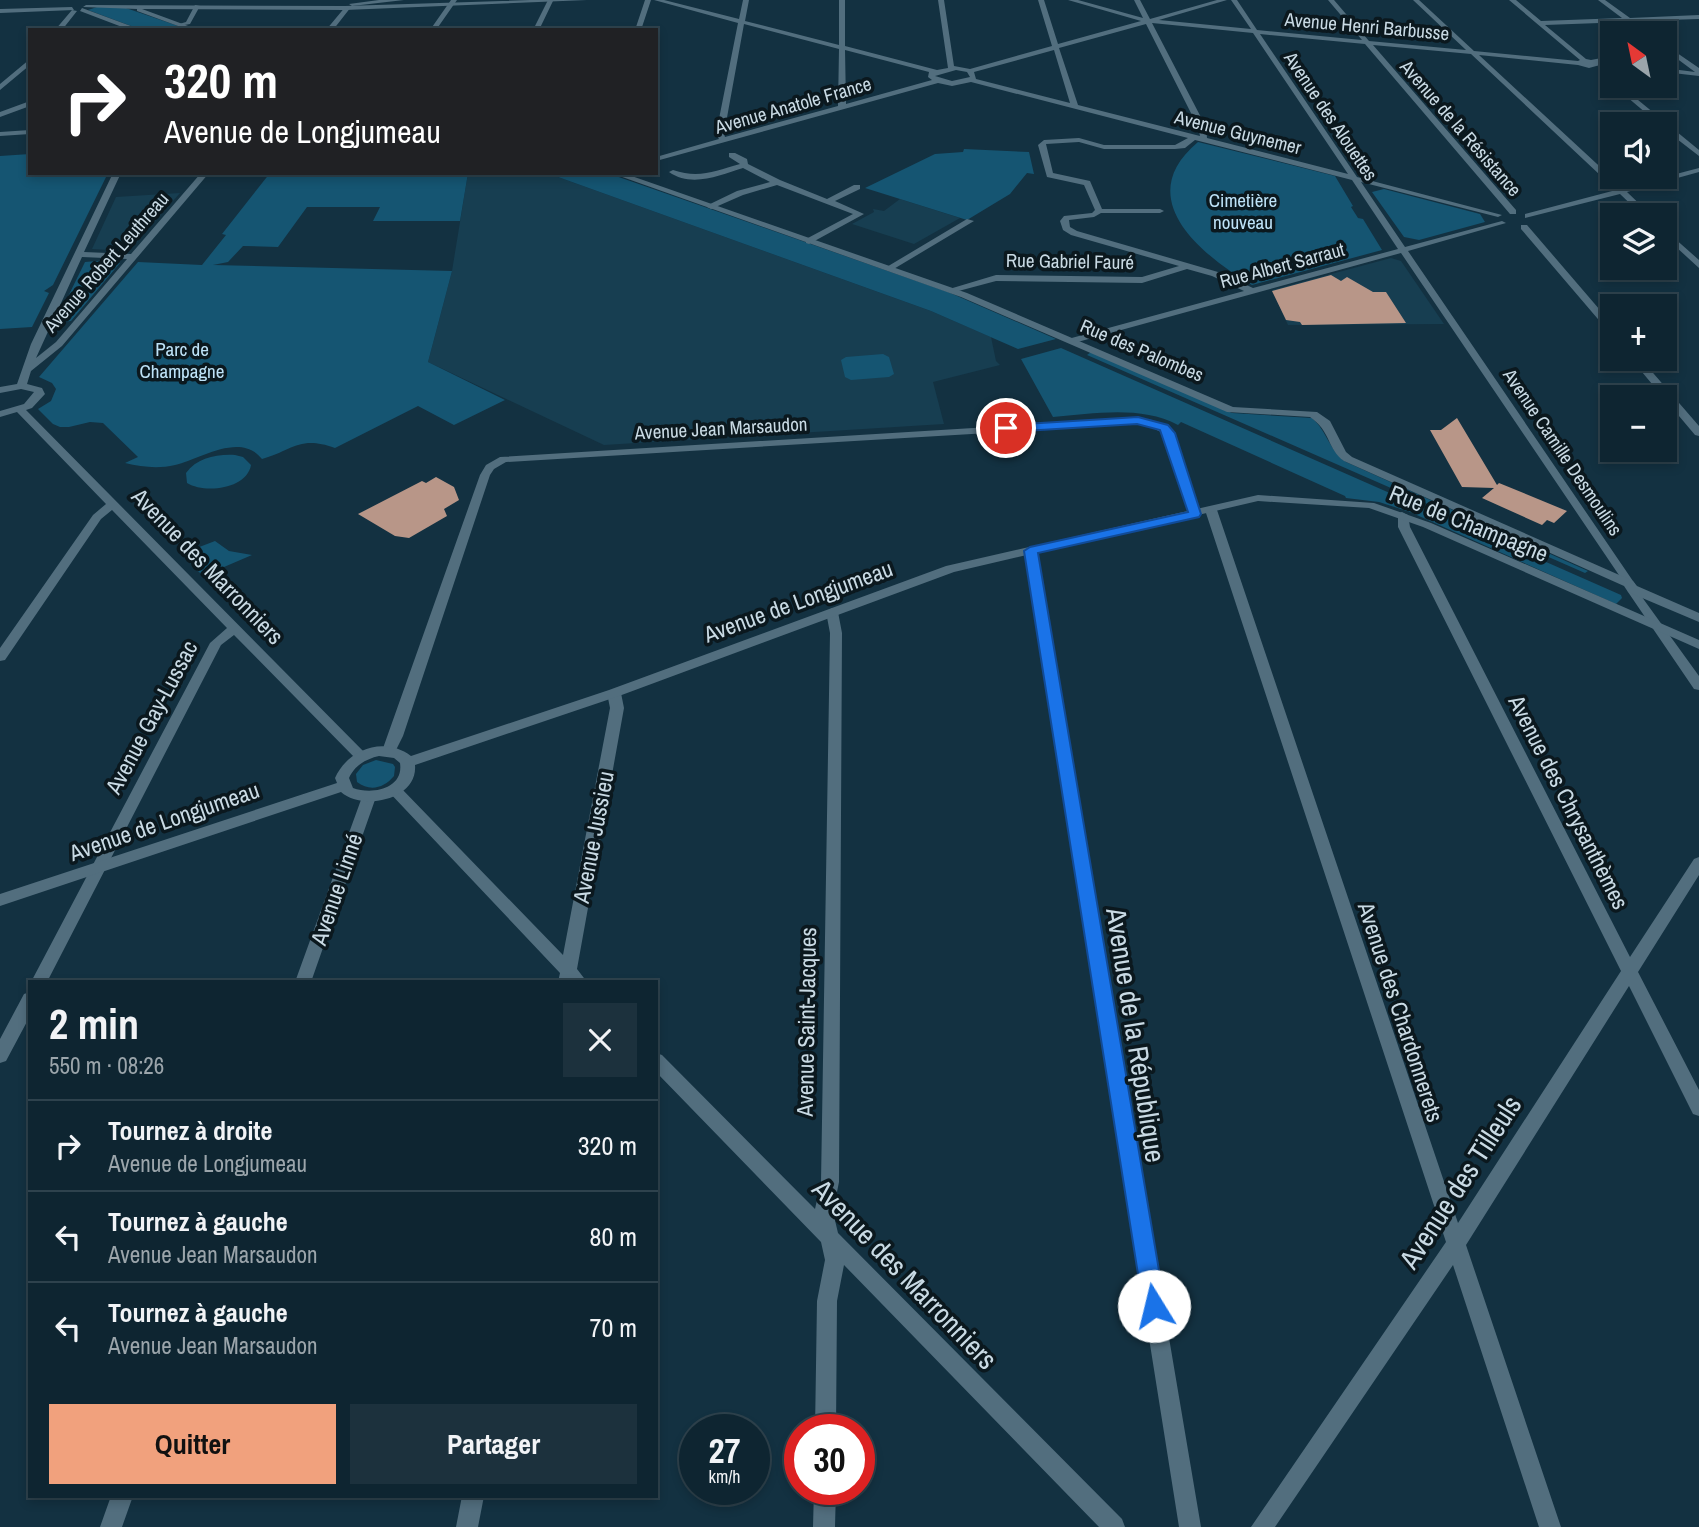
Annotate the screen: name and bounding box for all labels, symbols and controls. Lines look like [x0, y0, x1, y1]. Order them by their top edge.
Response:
street label: Avenue Henri Barbusse [1283, 6, 1450, 46]
north arrow [1600, 21, 1676, 98]
map controls [1600, 21, 1677, 462]
street label: Avenue des Alouettes [1278, 46, 1384, 186]
text: 320 m [164, 47, 278, 113]
street label: Avenue de la Résistance [1394, 53, 1528, 202]
icon: right [49, 56, 140, 147]
street label: Avenue Anatole France [711, 70, 874, 140]
street label: Avenue Guynemer [1171, 103, 1305, 160]
text: Avenue de Longjumeau [164, 110, 441, 153]
button: sound [1600, 112, 1677, 189]
street label: Avenue Robert Leuthreau [37, 186, 174, 339]
park label: Cimetière nouveau [1209, 187, 1277, 235]
button: layers [1600, 203, 1677, 280]
street label: Rue Albert Sarraut [1217, 236, 1348, 294]
street label: Rue Gabriel Fauré [1006, 247, 1134, 275]
button: + [1600, 294, 1677, 371]
street label: Rue des Palombes [1076, 312, 1208, 388]
park label: Parc de Champagne [140, 336, 224, 384]
street label: Avenue Camille Desmoulins [1497, 363, 1629, 541]
button: − [1600, 385, 1677, 462]
pin [976, 398, 1036, 458]
icon: arrive [987, 409, 1025, 447]
street label: Avenue Jean Marsaudon [633, 410, 808, 446]
street label: Rue de Champagne [1385, 477, 1553, 569]
street label: Avenue des Marronniers [125, 480, 291, 651]
street label: Avenue de Longjumeau [698, 552, 897, 650]
street label: Avenue Gay-Lussac [97, 635, 204, 800]
street label: Avenue des Chrysanthèmes [1501, 689, 1637, 914]
street label: Avenue Jussieu [565, 768, 621, 907]
street label: Avenue de Longjumeau [64, 774, 263, 868]
street label: Avenue Linné [302, 829, 370, 950]
street label: Avenue des Chardonnerets [1351, 897, 1451, 1126]
street label: Avenue de la République [1097, 904, 1175, 1165]
street label: Avenue Saint-Jacques [789, 927, 823, 1118]
text: 2 min [49, 996, 139, 1052]
button: close [563, 1003, 637, 1077]
text: 550 m · 08:26 [49, 1050, 164, 1081]
street label: Avenue des Tilleuls [1389, 1088, 1530, 1277]
text: Tournez à droite [108, 1113, 272, 1148]
icon: right [49, 1127, 87, 1165]
text: 320 m [578, 1128, 637, 1163]
text: Avenue de Longjumeau [108, 1148, 307, 1179]
street label: Avenue des Marronniers [803, 1170, 1006, 1377]
text: Tournez à gauche [108, 1204, 288, 1239]
icon: left [49, 1218, 87, 1256]
text: 80 m [590, 1219, 637, 1254]
text: Avenue Jean Marsaudon [108, 1239, 317, 1270]
position arrow [1117, 1269, 1191, 1343]
text: Tournez à gauche [108, 1295, 288, 1330]
icon: left [49, 1309, 87, 1347]
text: 70 m [590, 1310, 637, 1345]
text: Avenue Jean Marsaudon [108, 1330, 317, 1361]
button: Quitter [49, 1404, 336, 1484]
button: Partager [350, 1404, 637, 1484]
speed limit sign: 30 [784, 1414, 875, 1505]
text: 27 [709, 1427, 740, 1474]
text: km/h [709, 1464, 741, 1489]

